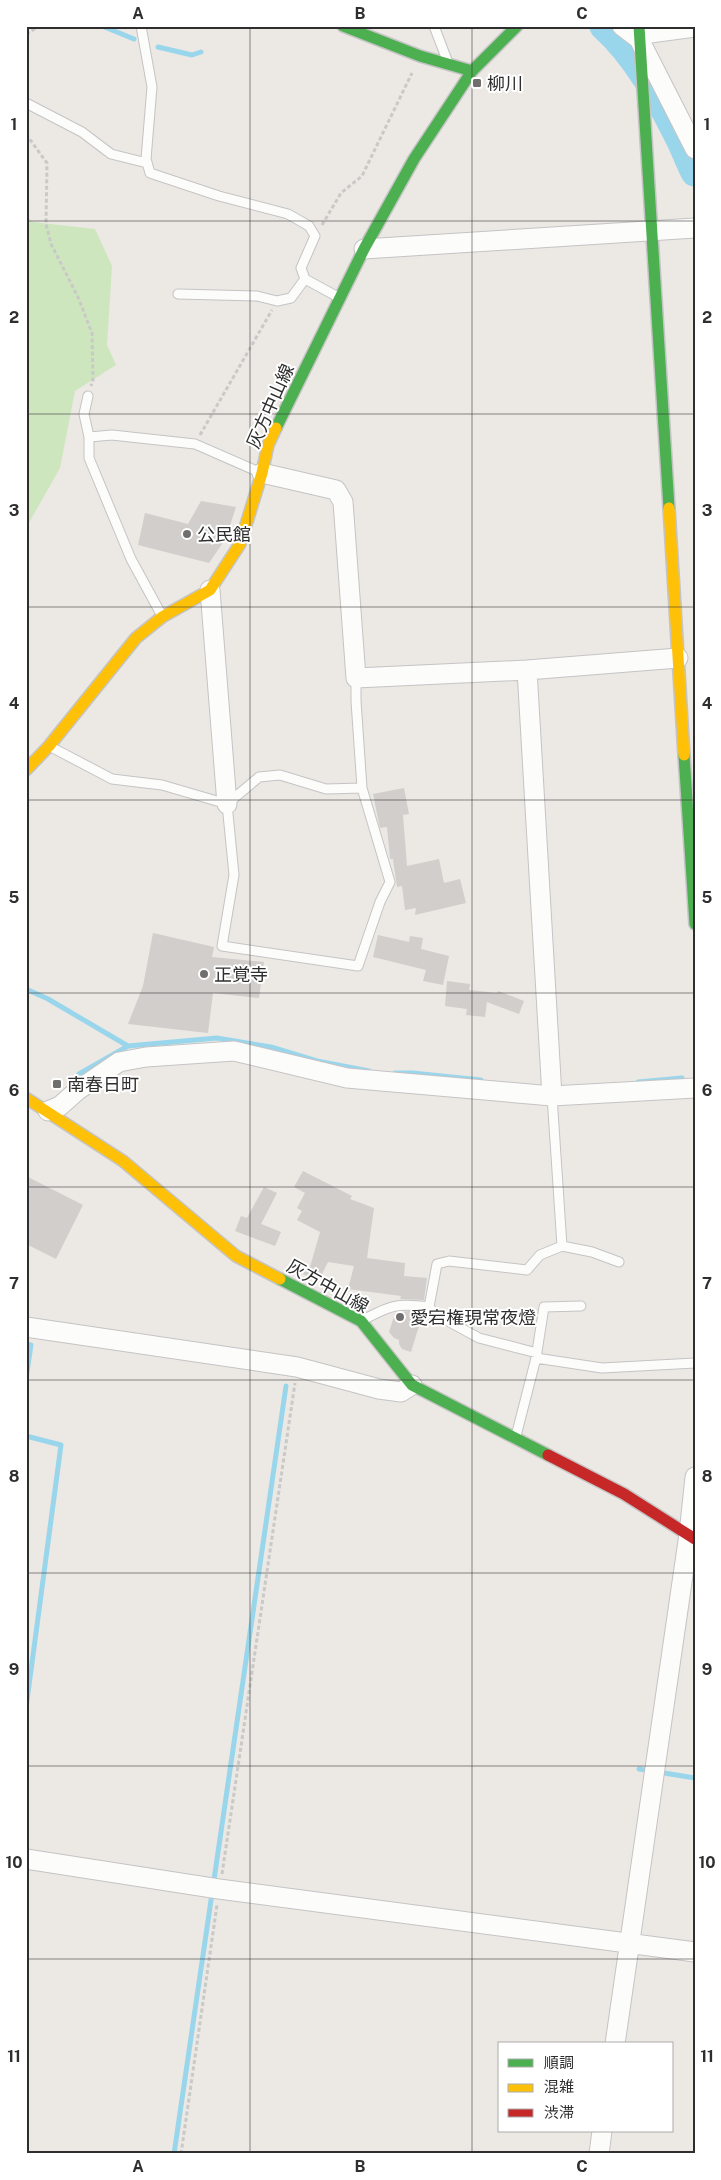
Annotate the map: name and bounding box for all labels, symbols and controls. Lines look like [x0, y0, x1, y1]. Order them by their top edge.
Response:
text: A [132, 4, 144, 23]
text: B [355, 4, 366, 23]
text: C [576, 4, 588, 23]
place label: 柳川 [487, 73, 523, 94]
marker: 柳川 [471, 77, 483, 89]
text: 1 [11, 115, 17, 134]
text: 1 [704, 115, 710, 134]
text: 2 [9, 308, 19, 327]
text: 2 [702, 308, 712, 327]
street label: 灰方中山線 [242, 361, 298, 451]
text: 3 [9, 501, 19, 520]
text: 3 [702, 501, 712, 520]
place label: 公民館 [197, 524, 251, 545]
marker: 公民館 [181, 528, 193, 540]
text: 4 [9, 694, 20, 713]
text: 4 [702, 694, 713, 713]
text: 5 [9, 888, 20, 907]
text: 5 [702, 888, 713, 907]
place label: 正覚寺 [214, 964, 268, 985]
marker: 正覚寺 [198, 968, 210, 980]
place label: 南春日町 [67, 1074, 139, 1095]
marker: 南春日町 [51, 1078, 63, 1090]
text: 6 [9, 1081, 19, 1100]
text: 6 [702, 1081, 712, 1100]
street label: 灰方中山線 [284, 1255, 372, 1317]
text: 7 [9, 1274, 19, 1293]
text: 7 [702, 1274, 712, 1293]
place label: 愛宕権現常夜燈 [410, 1307, 536, 1328]
marker: 愛宕権現常夜燈 [394, 1311, 406, 1323]
text: 8 [9, 1467, 20, 1486]
text: 8 [702, 1467, 713, 1486]
text: 9 [9, 1660, 19, 1679]
text: 9 [702, 1660, 712, 1679]
text: 10 [5, 1853, 23, 1872]
text: 10 [698, 1853, 716, 1872]
legend [498, 2042, 674, 2132]
text: 11 [7, 2047, 21, 2066]
text: 11 [700, 2047, 714, 2066]
text: 順調 [544, 2054, 574, 2071]
text: 混雑 [544, 2078, 574, 2095]
text: 渋滞 [544, 2104, 574, 2121]
text: A [132, 2157, 144, 2176]
text: B [355, 2157, 366, 2176]
text: C [576, 2157, 588, 2176]

